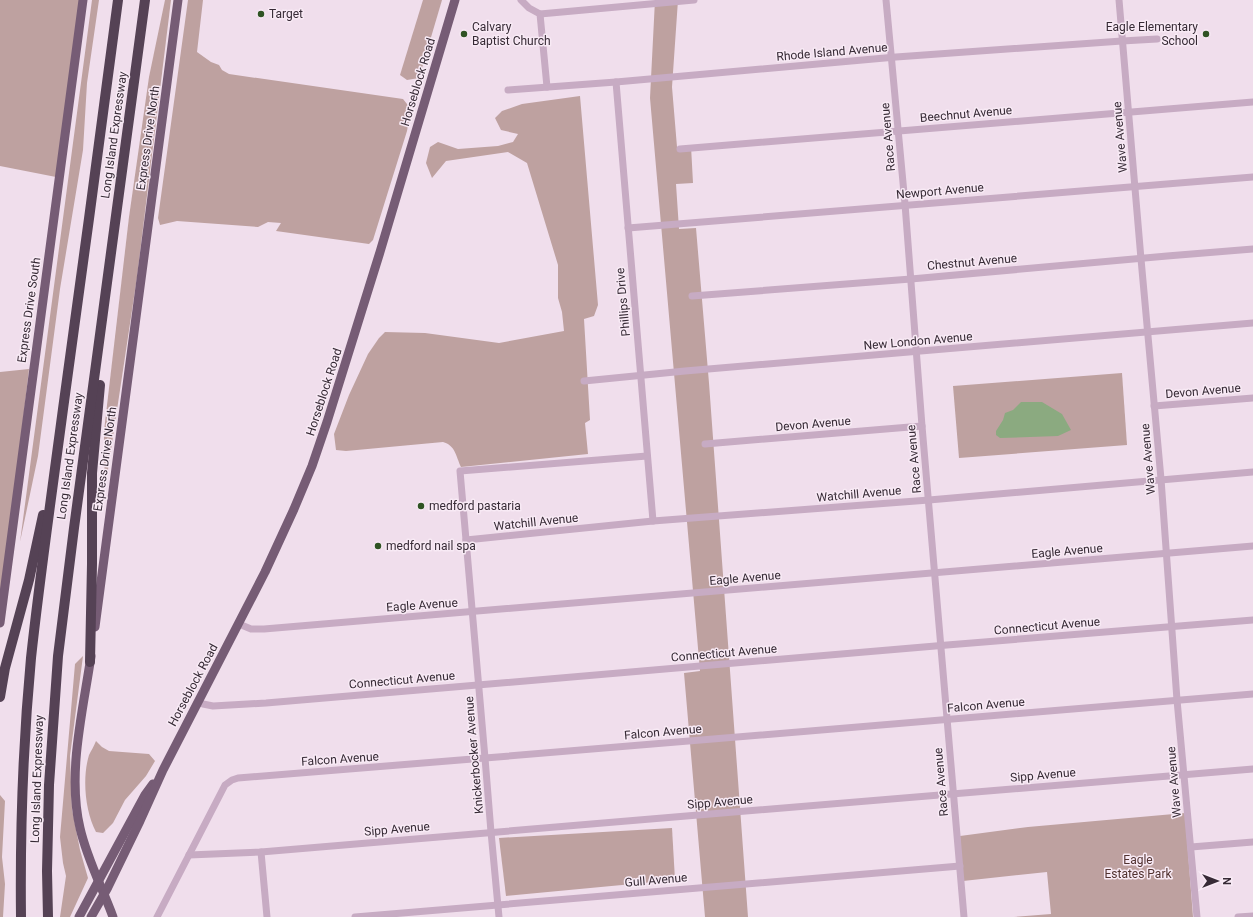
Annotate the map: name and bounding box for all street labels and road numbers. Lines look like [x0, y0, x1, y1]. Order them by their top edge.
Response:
street label: Horseblock Road [398, 36, 438, 128]
street label: Rhode Island Avenue [776, 40, 888, 64]
street label: Long Island Expressway [98, 70, 130, 199]
street label: Express Drive North [134, 85, 162, 191]
street label: Wave Avenue [1110, 101, 1130, 173]
street label: Race Avenue [878, 102, 898, 172]
street label: Beechnut Avenue [919, 103, 1013, 125]
street label: Newport Avenue [896, 180, 984, 202]
street label: Chestnut Avenue [926, 251, 1018, 273]
street label: Express Drive South [15, 256, 43, 364]
street label: Phillips Drive [613, 267, 633, 337]
street label: New London Avenue [863, 329, 973, 353]
street label: Horseblock Road [303, 346, 345, 438]
street label: Devon Avenue [1165, 381, 1241, 401]
street label: Long Island Expressway [54, 391, 86, 520]
street label: Express Drive North [91, 406, 119, 512]
street label: Devon Avenue [775, 414, 851, 434]
street label: Wave Avenue [1138, 423, 1158, 495]
street label: Race Avenue [904, 424, 924, 494]
street label: Watchill Avenue [816, 483, 902, 505]
street label: Watchill Avenue [493, 511, 579, 533]
street label: Eagle Avenue [1031, 541, 1103, 561]
street label: Eagle Avenue [709, 568, 781, 588]
street label: Eagle Avenue [386, 596, 458, 614]
street label: Connecticut Avenue [993, 614, 1101, 638]
street label: Horseblock Road [165, 641, 221, 729]
street label: Connecticut Avenue [670, 641, 778, 665]
street label: Connecticut Avenue [348, 668, 456, 692]
street label: Falcon Avenue [947, 695, 1025, 715]
street label: Knickerbocker Avenue [462, 696, 486, 814]
street label: Long Island Expressway [28, 714, 46, 843]
street label: Falcon Avenue [624, 722, 702, 742]
street label: Wave Avenue [1164, 746, 1184, 818]
street label: Race Avenue [931, 747, 951, 817]
street label: Falcon Avenue [301, 749, 379, 769]
street label: Sipp Avenue [1010, 765, 1076, 785]
street label: Sipp Avenue [687, 792, 753, 812]
street label: Sipp Avenue [364, 819, 430, 839]
street label: Gull Avenue [624, 870, 688, 890]

